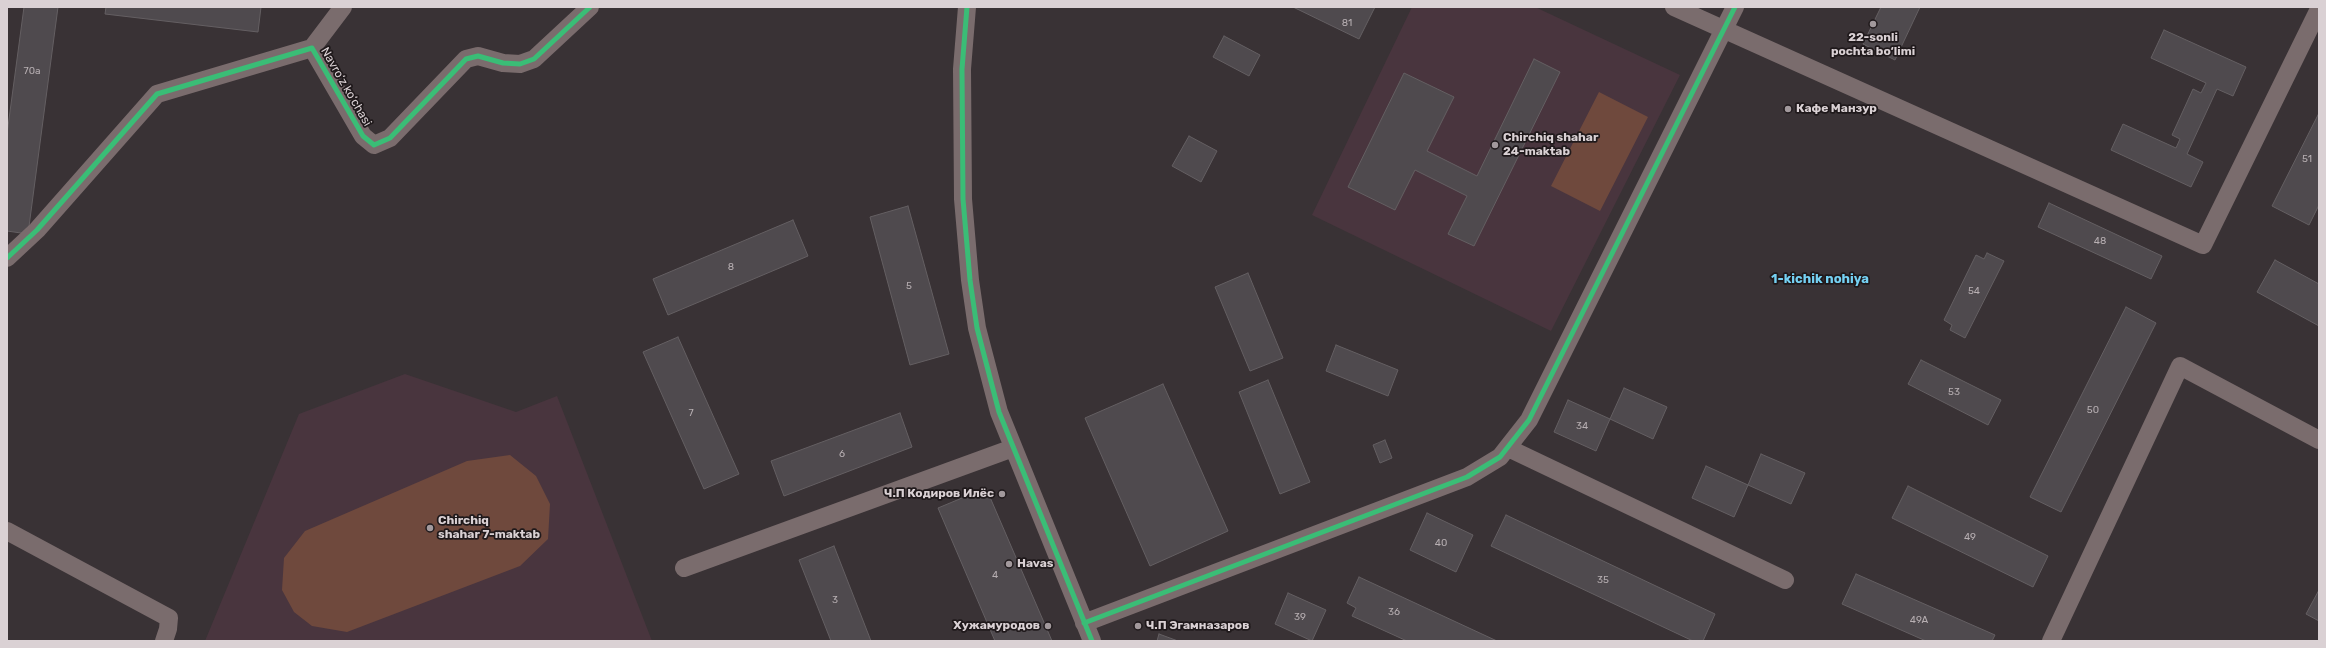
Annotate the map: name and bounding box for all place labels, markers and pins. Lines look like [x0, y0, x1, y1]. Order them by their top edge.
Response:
marker: 22-sonli pochta bo‘limi [1868, 19, 1878, 29]
place label: 22-sonli pochta bo‘limi [1831, 31, 1915, 59]
place label: Кафе Манзур [1796, 102, 1877, 116]
marker: Кафе Манзур [1783, 104, 1793, 114]
place label: Chirchiq shahar 24-maktab [1503, 131, 1598, 159]
marker: Chirchiq shahar 24-maktab [1490, 140, 1500, 150]
place label: Ч.П Кодиров Илёс [884, 487, 994, 501]
marker: Ч.П Кодиров Илёс [997, 489, 1007, 499]
place label: Chirchiq shahar 7-maktab [438, 514, 540, 542]
marker: Chirchiq shahar 7-maktab [425, 523, 435, 533]
place label: Havas [1017, 557, 1053, 571]
marker: Havas [1004, 559, 1014, 569]
place label: Хужамуродов [953, 619, 1040, 633]
place label: Ч.П Эгамназаров [1146, 619, 1249, 633]
marker: Хужамуродов [1043, 621, 1053, 631]
marker: Ч.П Эгамназаров [1133, 621, 1143, 631]

